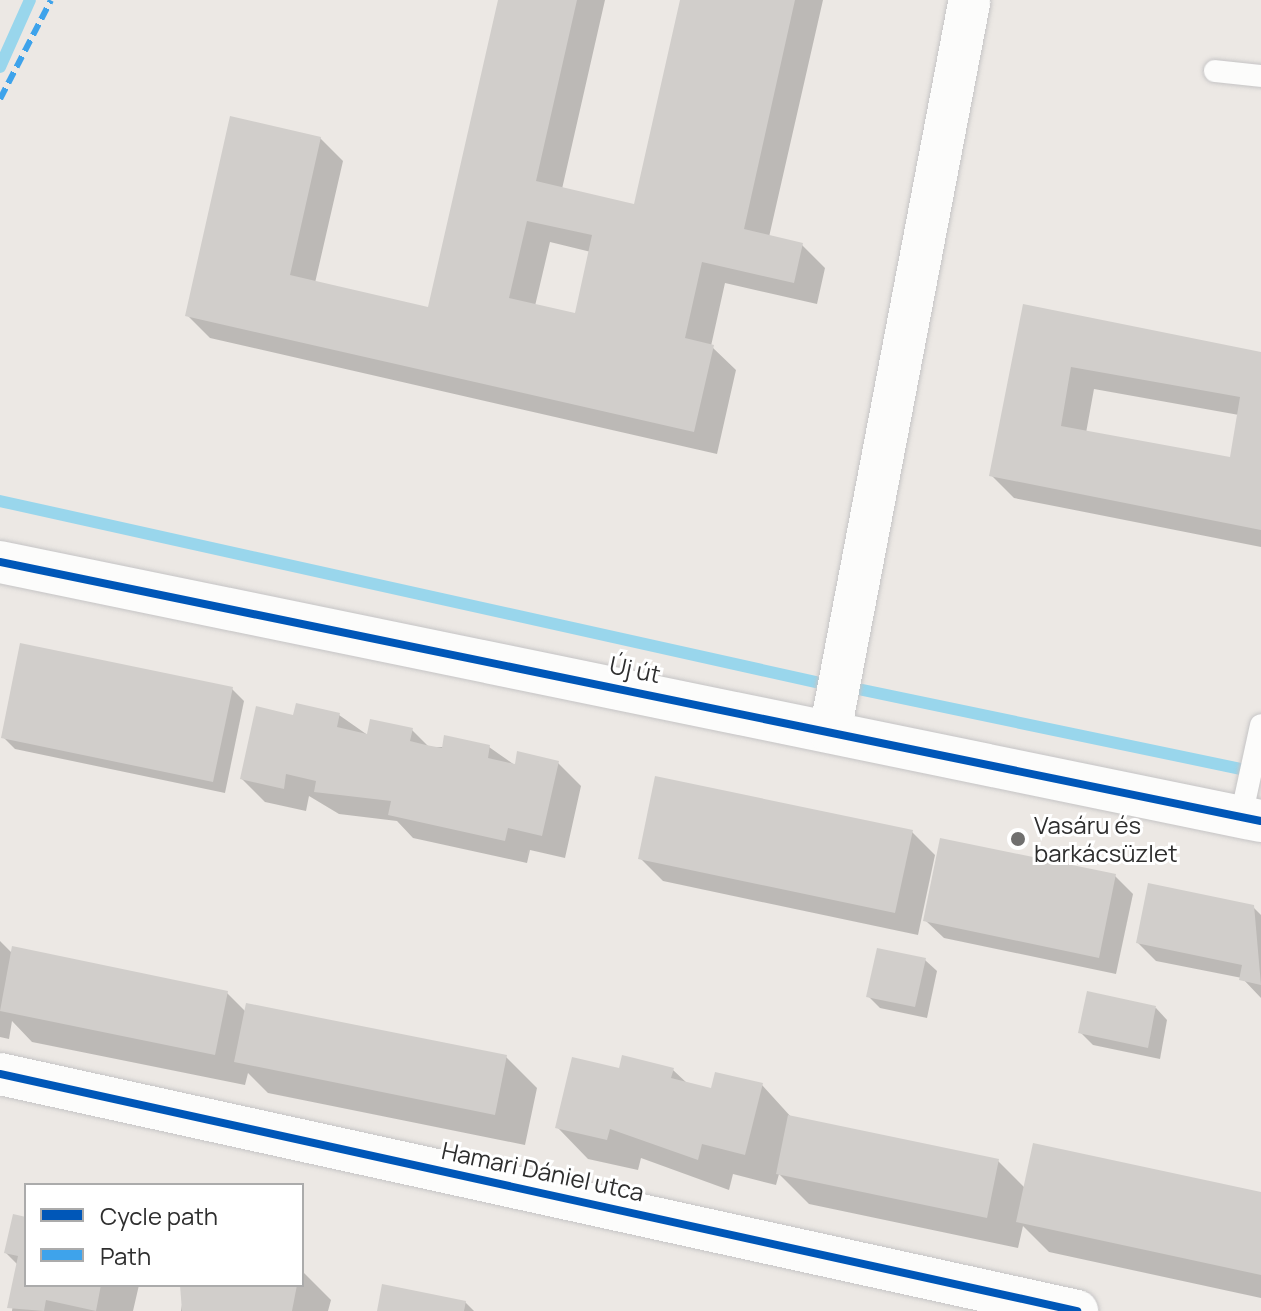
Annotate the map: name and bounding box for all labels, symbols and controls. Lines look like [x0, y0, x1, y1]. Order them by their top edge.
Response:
street label: Új út [607, 650, 663, 688]
place label: Vasáru és barkácsüzlet [1034, 811, 1178, 867]
marker: Vasáru és barkácsüzlet [1009, 830, 1027, 848]
street label: Hamari Dániel utca [439, 1135, 647, 1207]
legend [24, 1183, 304, 1287]
text: Cycle path [100, 1199, 218, 1232]
text: Path [100, 1239, 151, 1272]

